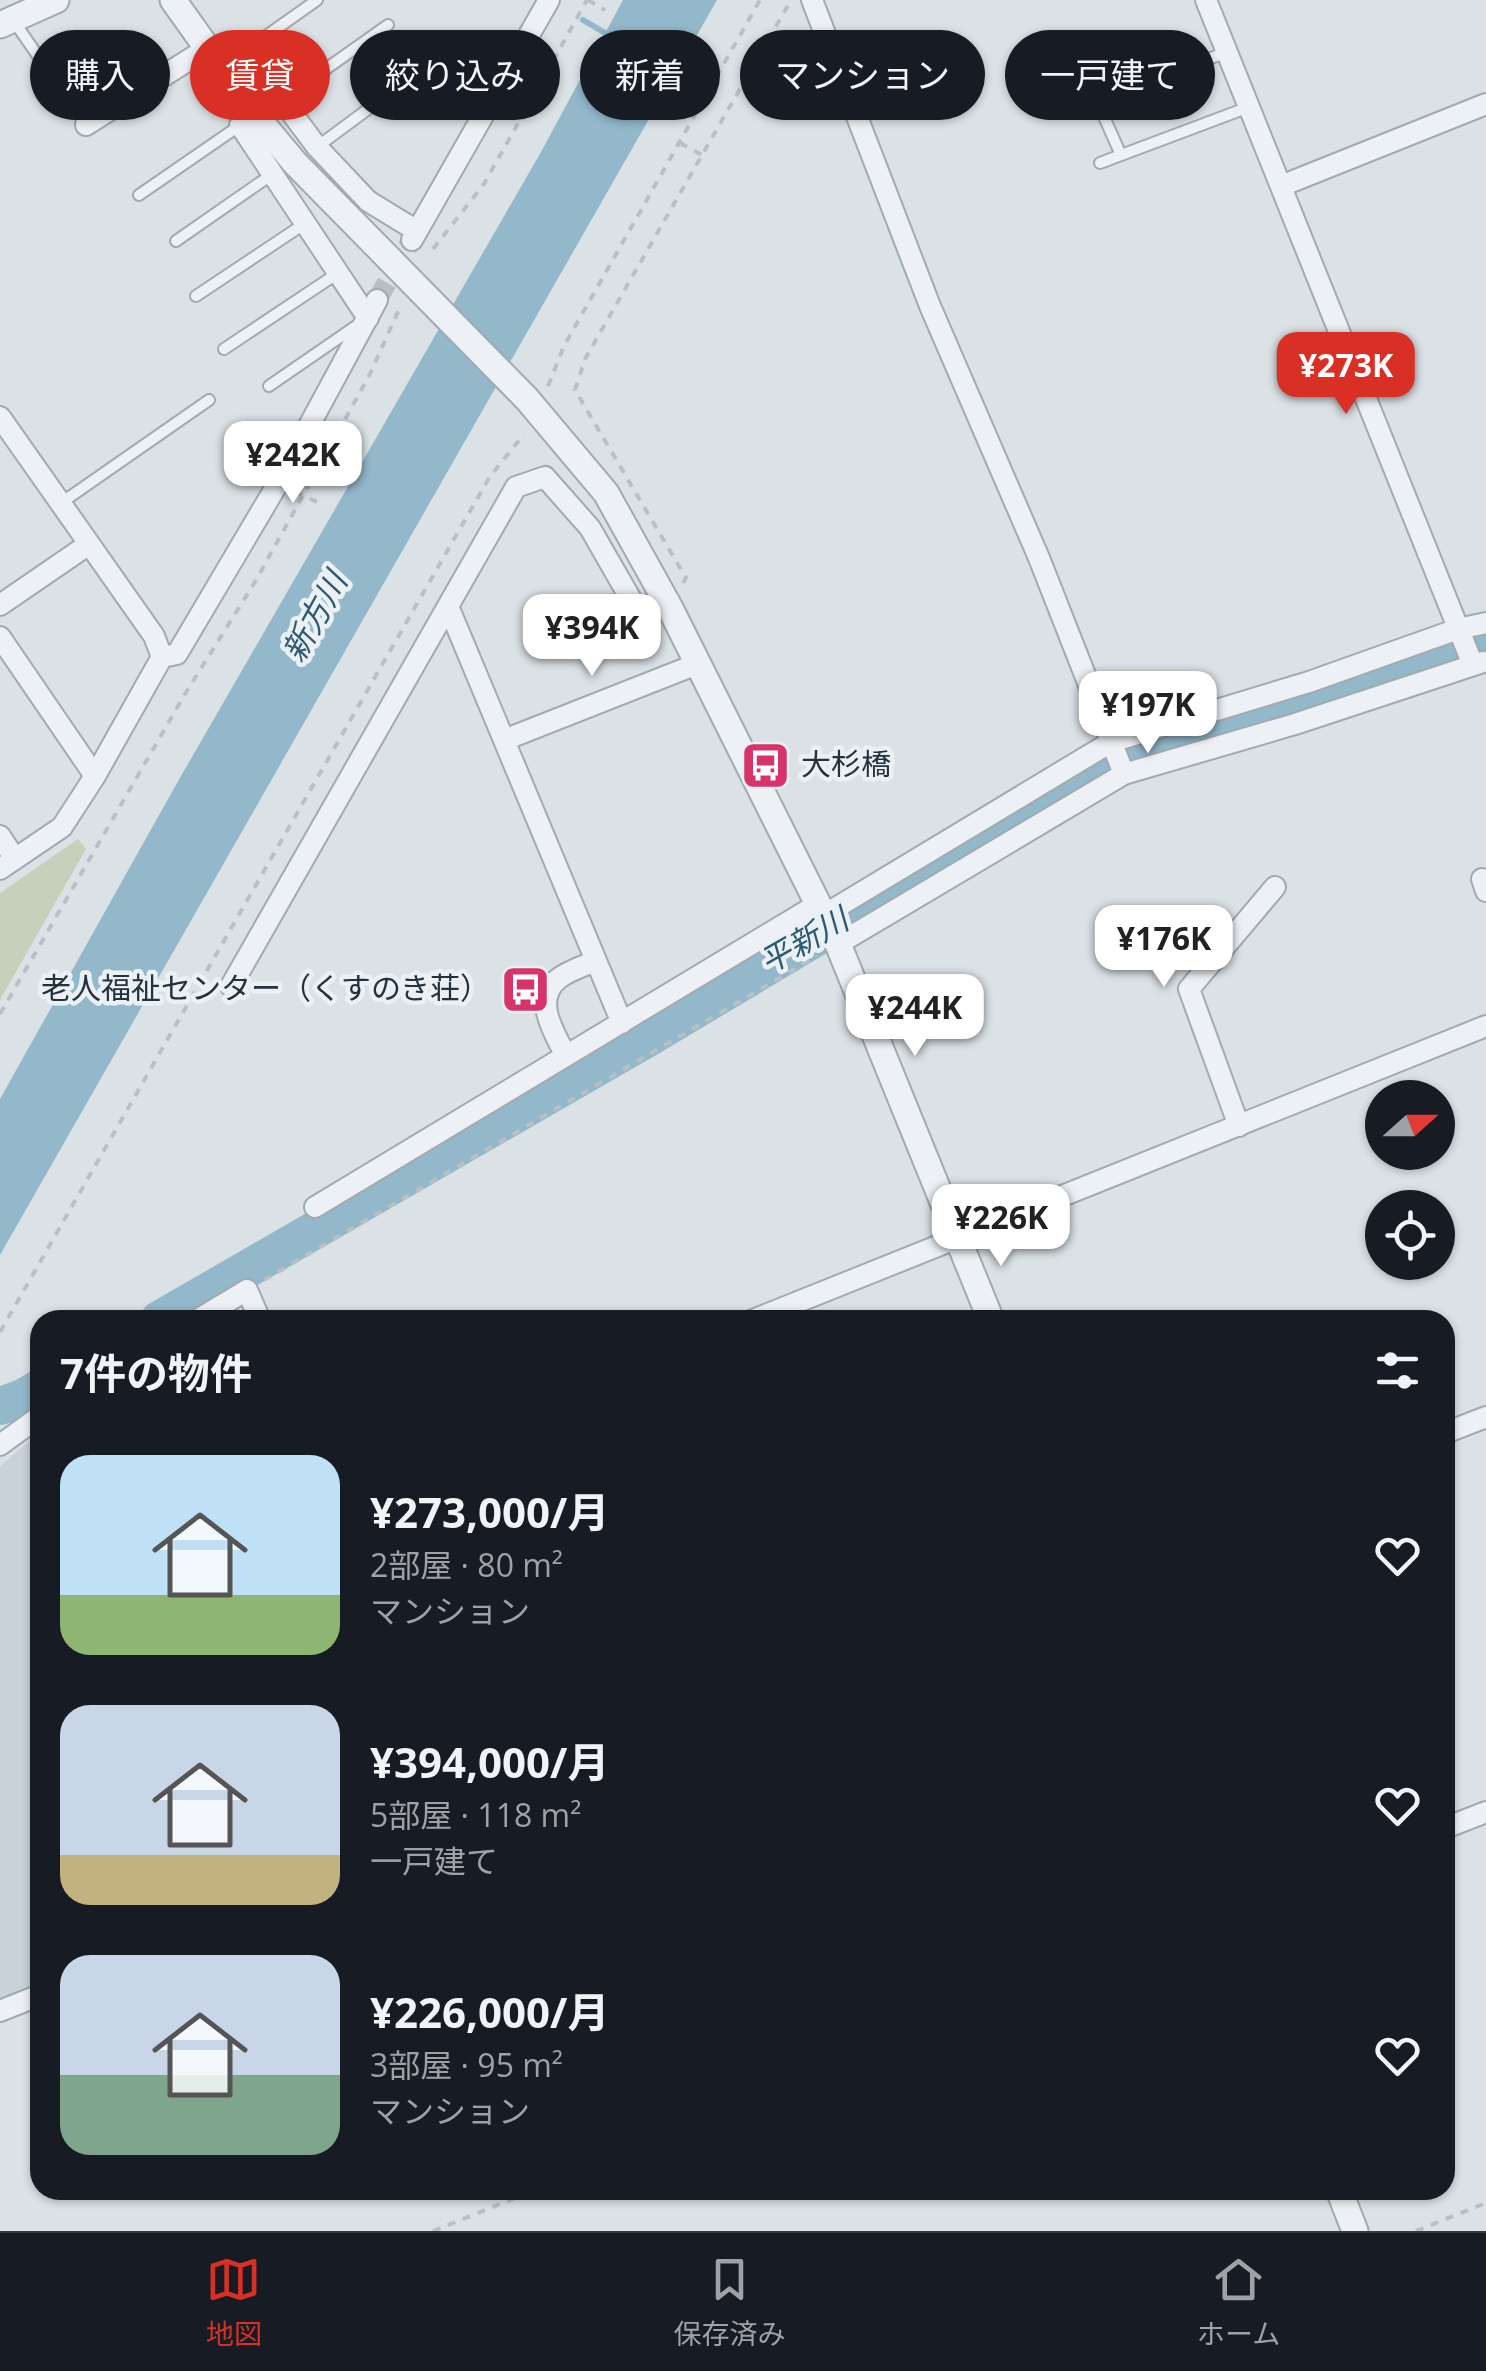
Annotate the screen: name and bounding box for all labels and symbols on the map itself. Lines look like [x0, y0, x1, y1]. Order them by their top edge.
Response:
pin: ¥273K [1276, 332, 1416, 417]
pin: ¥242K [223, 421, 363, 506]
water label: 新方川 [272, 561, 357, 669]
pin: ¥394K [522, 594, 662, 679]
pin: ¥197K [1078, 671, 1218, 756]
bus stop icon: 大杉橋 [740, 739, 792, 791]
place label: 大杉橋 [801, 743, 891, 784]
water label: 平新川 [751, 896, 858, 982]
pin: ¥176K [1094, 905, 1234, 990]
bus stop icon: 老人福祉センター（くすのき荘） [499, 963, 551, 1015]
place label: 老人福祉センター（くすのき荘） [41, 967, 490, 1008]
pin: ¥244K [845, 974, 985, 1059]
north arrow [1365, 1080, 1455, 1170]
pin: ¥226K [931, 1184, 1071, 1269]

